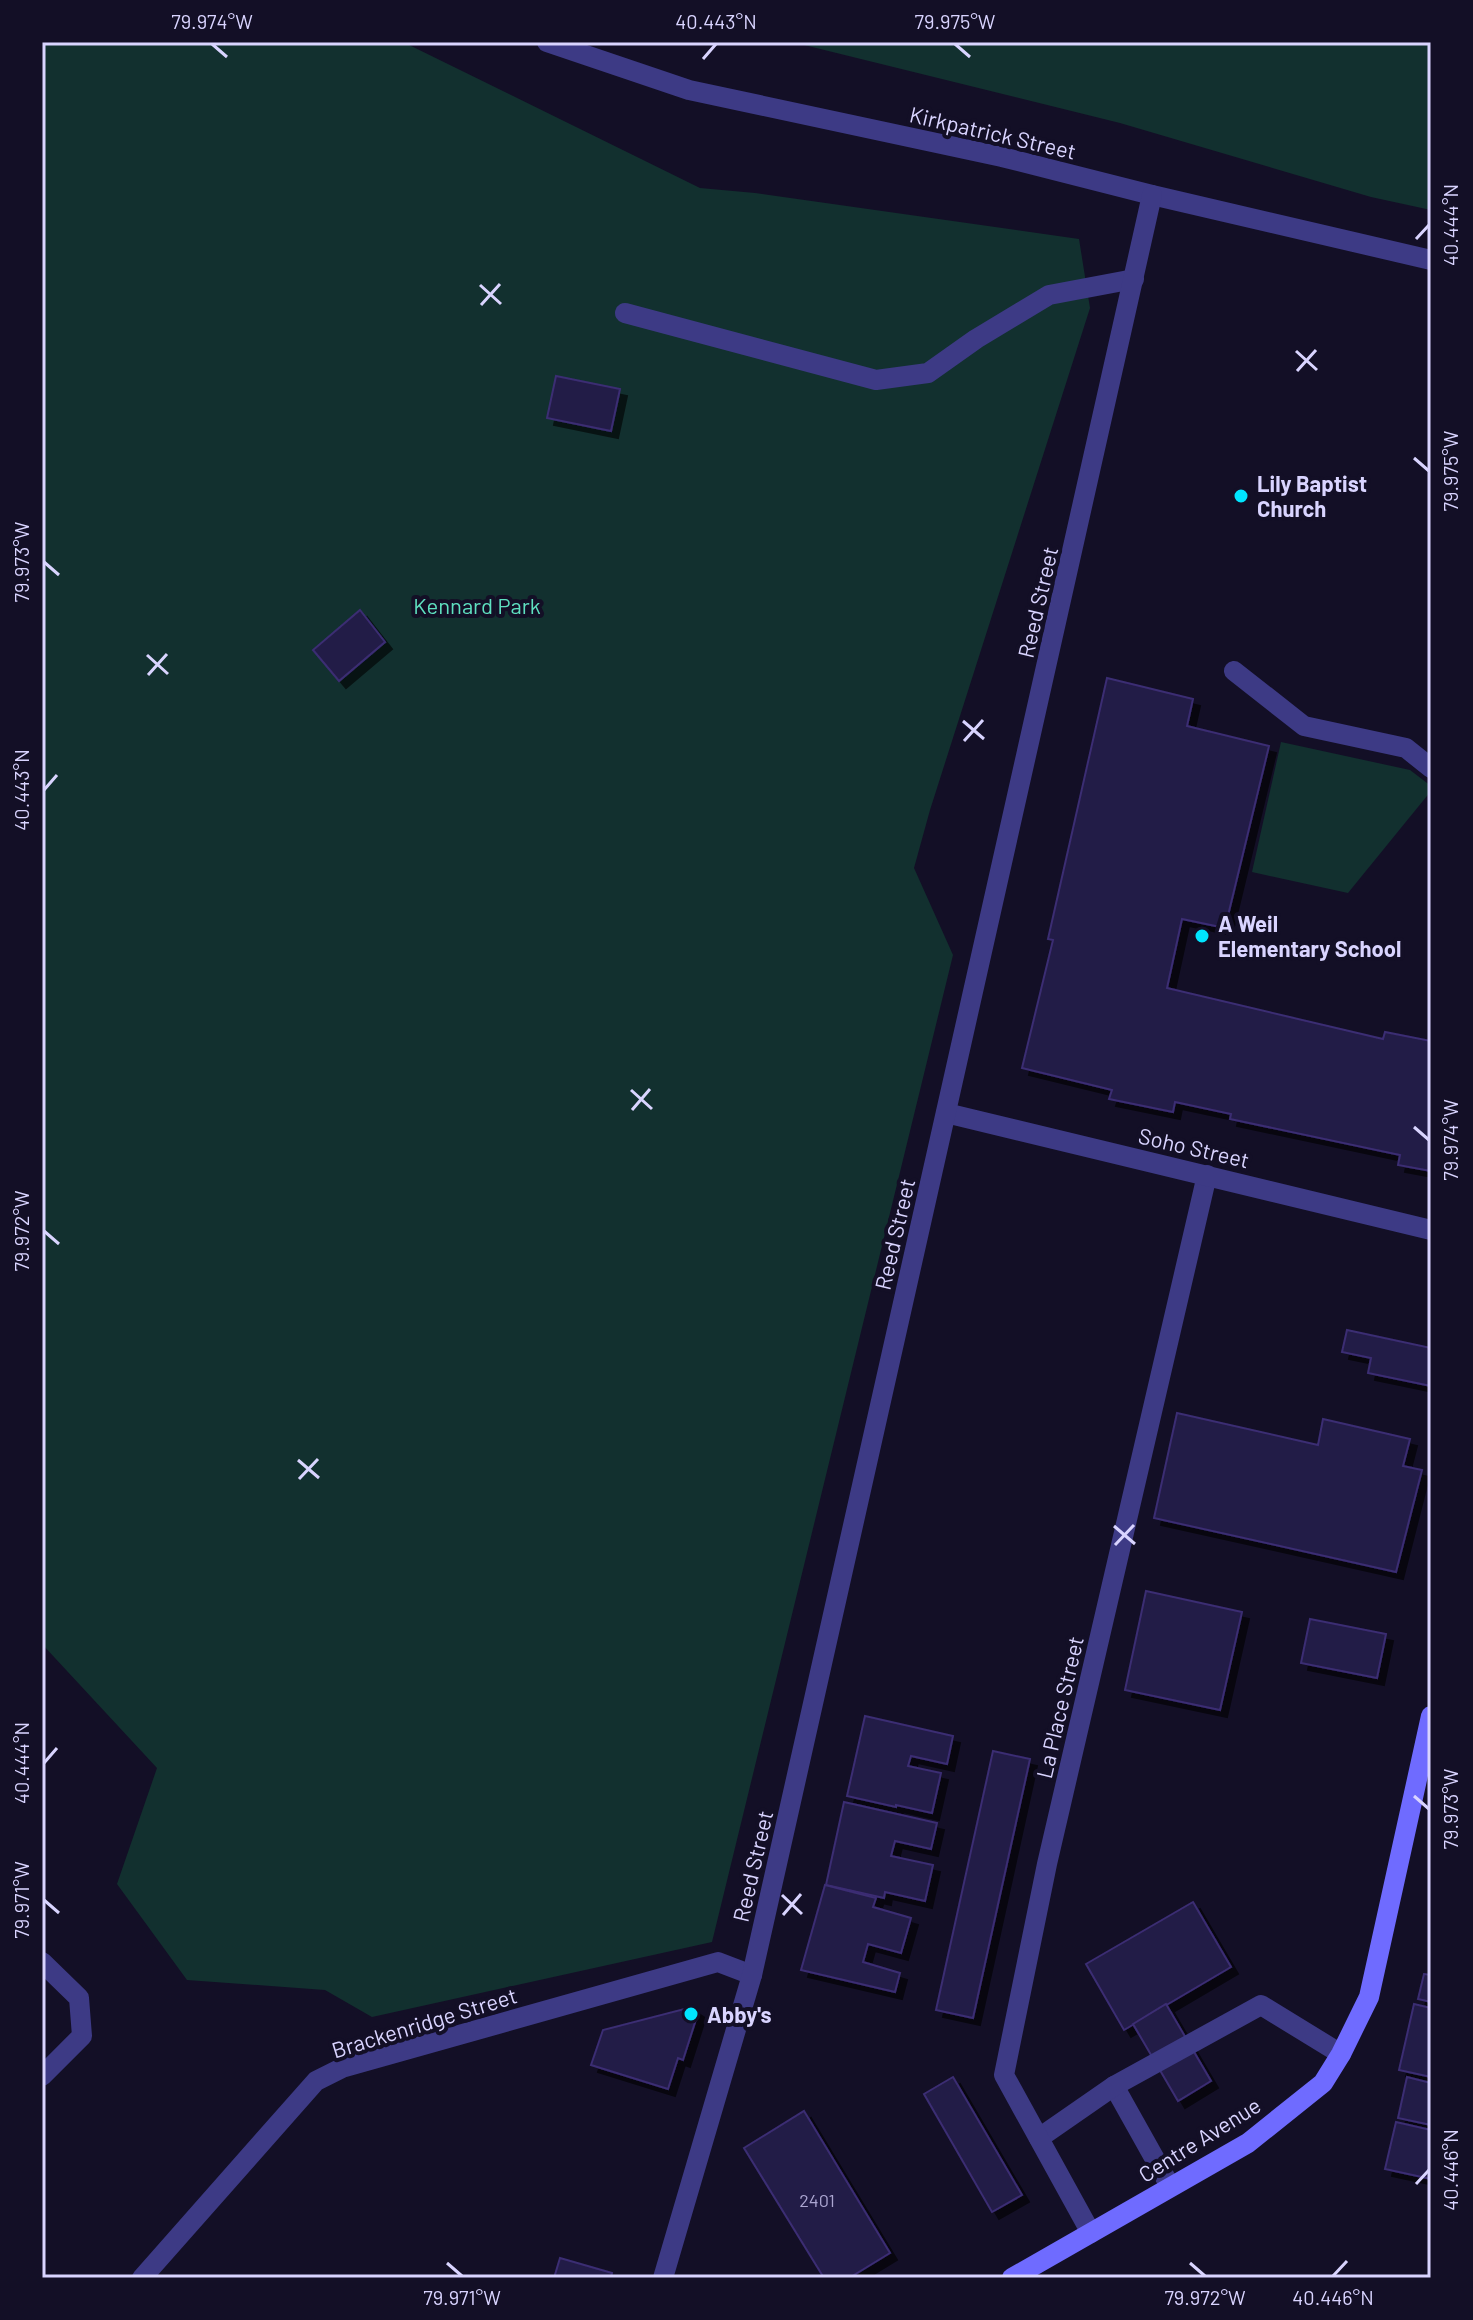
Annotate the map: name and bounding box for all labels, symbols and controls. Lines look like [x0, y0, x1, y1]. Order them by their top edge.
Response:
text: 79.974°W [171, 9, 253, 33]
text: 40.443°N [675, 9, 757, 33]
text: 79.975°W [915, 9, 996, 33]
street label: Kirkpatrick Street [907, 100, 1079, 164]
text: 40.444°N [1438, 184, 1462, 266]
text: 79.975°W [1438, 430, 1462, 511]
place label: Lily Baptist Church [1257, 470, 1367, 521]
marker: Lily Baptist Church [1232, 487, 1250, 505]
text: 79.973°W [9, 521, 33, 602]
street label: Reed Street [1012, 544, 1062, 660]
park label: Kennard Park [413, 592, 541, 618]
text: 40.443°N [9, 749, 33, 831]
place label: A Weil Elementary School [1218, 910, 1401, 961]
marker: A Weil Elementary School [1193, 927, 1211, 945]
text: 79.974°W [1438, 1099, 1462, 1181]
street label: Soho Street [1136, 1122, 1252, 1172]
street label: Reed Street [869, 1176, 919, 1292]
text: 79.972°W [9, 1190, 33, 1272]
street label: La Place Street [1030, 1633, 1088, 1781]
text: 40.444°N [9, 1722, 33, 1804]
text: 79.973°W [1438, 1768, 1462, 1849]
street label: Reed Street [727, 1808, 777, 1924]
text: 79.971°W [9, 1861, 33, 1939]
street label: Brackenridge Street [328, 1981, 520, 2063]
place label: Abby's [707, 2001, 771, 2027]
marker: Abby's [682, 2005, 700, 2023]
street label: Centre Avenue [1133, 2091, 1265, 2187]
text: 40.446°N [1438, 2129, 1462, 2211]
house number: 2401 [799, 2189, 835, 2211]
text: 79.971°W [423, 2285, 501, 2309]
text: 79.972°W [1164, 2285, 1246, 2309]
text: 40.446°N [1292, 2285, 1374, 2309]

